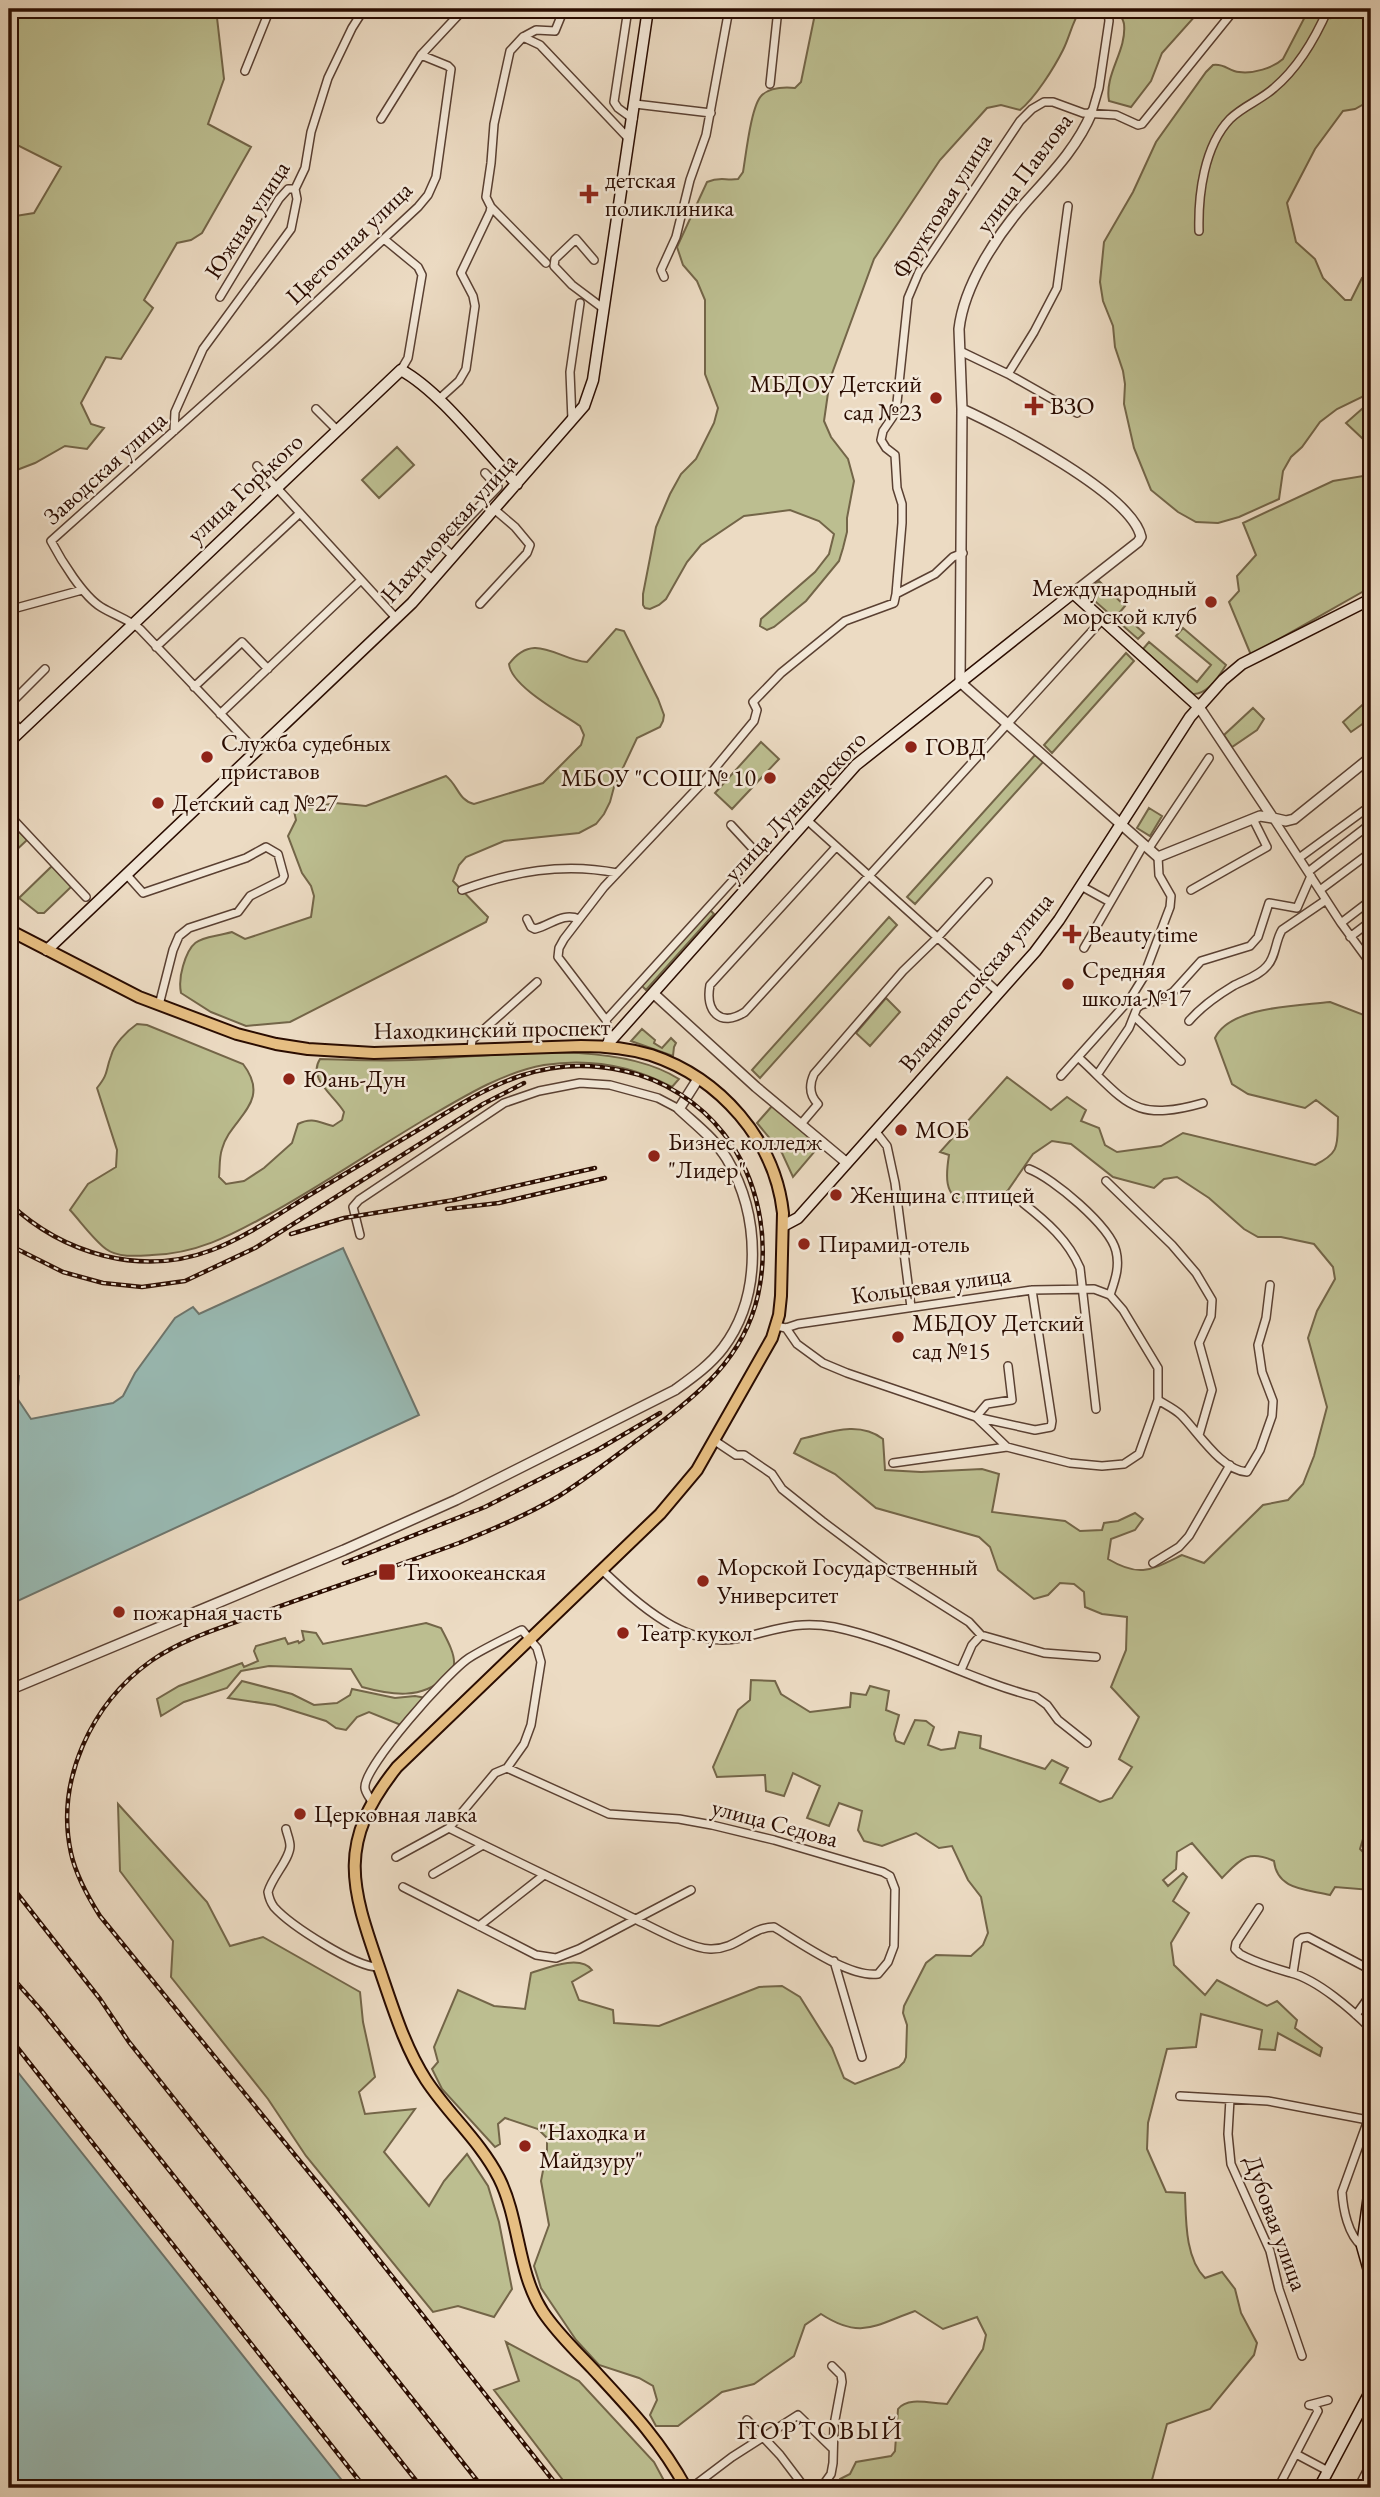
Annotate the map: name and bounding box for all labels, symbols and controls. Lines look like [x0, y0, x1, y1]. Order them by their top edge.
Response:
street label: улица Павлова [968, 106, 1079, 239]
street label: Фруктовая улица [885, 127, 999, 284]
street label: Южная улица [197, 154, 297, 285]
place label: детская поликлиника [605, 164, 735, 223]
street label: Цветочная улица [279, 174, 419, 311]
marker: детская поликлиника [579, 184, 599, 204]
place label: МБДОУ Детский сад №23 [750, 368, 922, 427]
marker: МБДОУ Детский сад №23 [928, 390, 944, 406]
place label: ВЗО [1050, 390, 1095, 421]
marker: ВЗО [1024, 396, 1044, 416]
street label: Заводская улица [36, 404, 173, 531]
street label: улица Горького [180, 426, 309, 549]
street label: Нахимовская улица [373, 446, 524, 609]
place label: Международный морской клуб [1032, 572, 1197, 631]
marker: Международный морской клуб [1203, 594, 1219, 610]
street label: улица Луначарского [717, 724, 873, 888]
place label: Служба судебных приставов [221, 727, 391, 786]
place label: ГОВД [925, 731, 986, 762]
marker: ГОВД [903, 739, 919, 755]
marker: Служба судебных приставов [199, 749, 215, 765]
place label: МБОУ "СОШ № 10 [561, 762, 756, 793]
marker: МБОУ "СОШ № 10 [762, 770, 778, 786]
place label: Детский сад №27 [172, 787, 338, 818]
marker: Детский сад №27 [150, 795, 166, 811]
street label: Владивостокская улица [891, 885, 1060, 1078]
place label: Beauty time [1088, 918, 1198, 949]
marker: Beauty time [1062, 924, 1082, 944]
place label: Средняя школа №17 [1082, 954, 1191, 1013]
marker: Средняя школа №17 [1060, 976, 1076, 992]
street label: Находкинский проспект [373, 1011, 611, 1046]
place label: Юань-Дун [303, 1063, 406, 1094]
marker: Юань-Дун [281, 1071, 297, 1087]
place label: МОБ [915, 1114, 969, 1145]
marker: МОБ [893, 1122, 909, 1138]
place label: Бизнес колледж "Лидер" [668, 1126, 823, 1185]
marker: Бизнес колледж "Лидер" [646, 1148, 662, 1164]
place label: Женщина с птицей [849, 1179, 1035, 1210]
marker: Женщина с птицей [828, 1187, 844, 1203]
place label: Пирамид-отель [818, 1228, 970, 1259]
marker: Пирамид-отель [796, 1236, 812, 1252]
street label: Кольцевая улица [849, 1258, 1013, 1311]
place label: МБДОУ Детский сад №15 [912, 1307, 1085, 1366]
marker: МБДОУ Детский сад №15 [890, 1329, 906, 1345]
place label: Морской Государственный Университет [716, 1551, 978, 1610]
place label: Тихоокеанская [403, 1556, 546, 1587]
marker: Тихоокеанская [377, 1562, 397, 1582]
marker: Морской Государственный Университет [695, 1573, 711, 1589]
place label: пожарная часть [133, 1596, 282, 1627]
marker: пожарная часть [111, 1604, 127, 1620]
place label: Театр кукол [637, 1617, 752, 1648]
marker: Театр кукол [615, 1625, 631, 1641]
street label: улица Седова [708, 1791, 842, 1854]
place label: Церковная лавка [314, 1798, 478, 1829]
marker: Церковная лавка [292, 1806, 308, 1822]
place label: "Находка и Майдзуру" [539, 2116, 646, 2175]
marker: "Находка и Майдзуру" [517, 2138, 533, 2154]
street label: Дубовая улица [1238, 2151, 1315, 2295]
district label: ПОРТОВЫЙ [736, 2413, 904, 2447]

